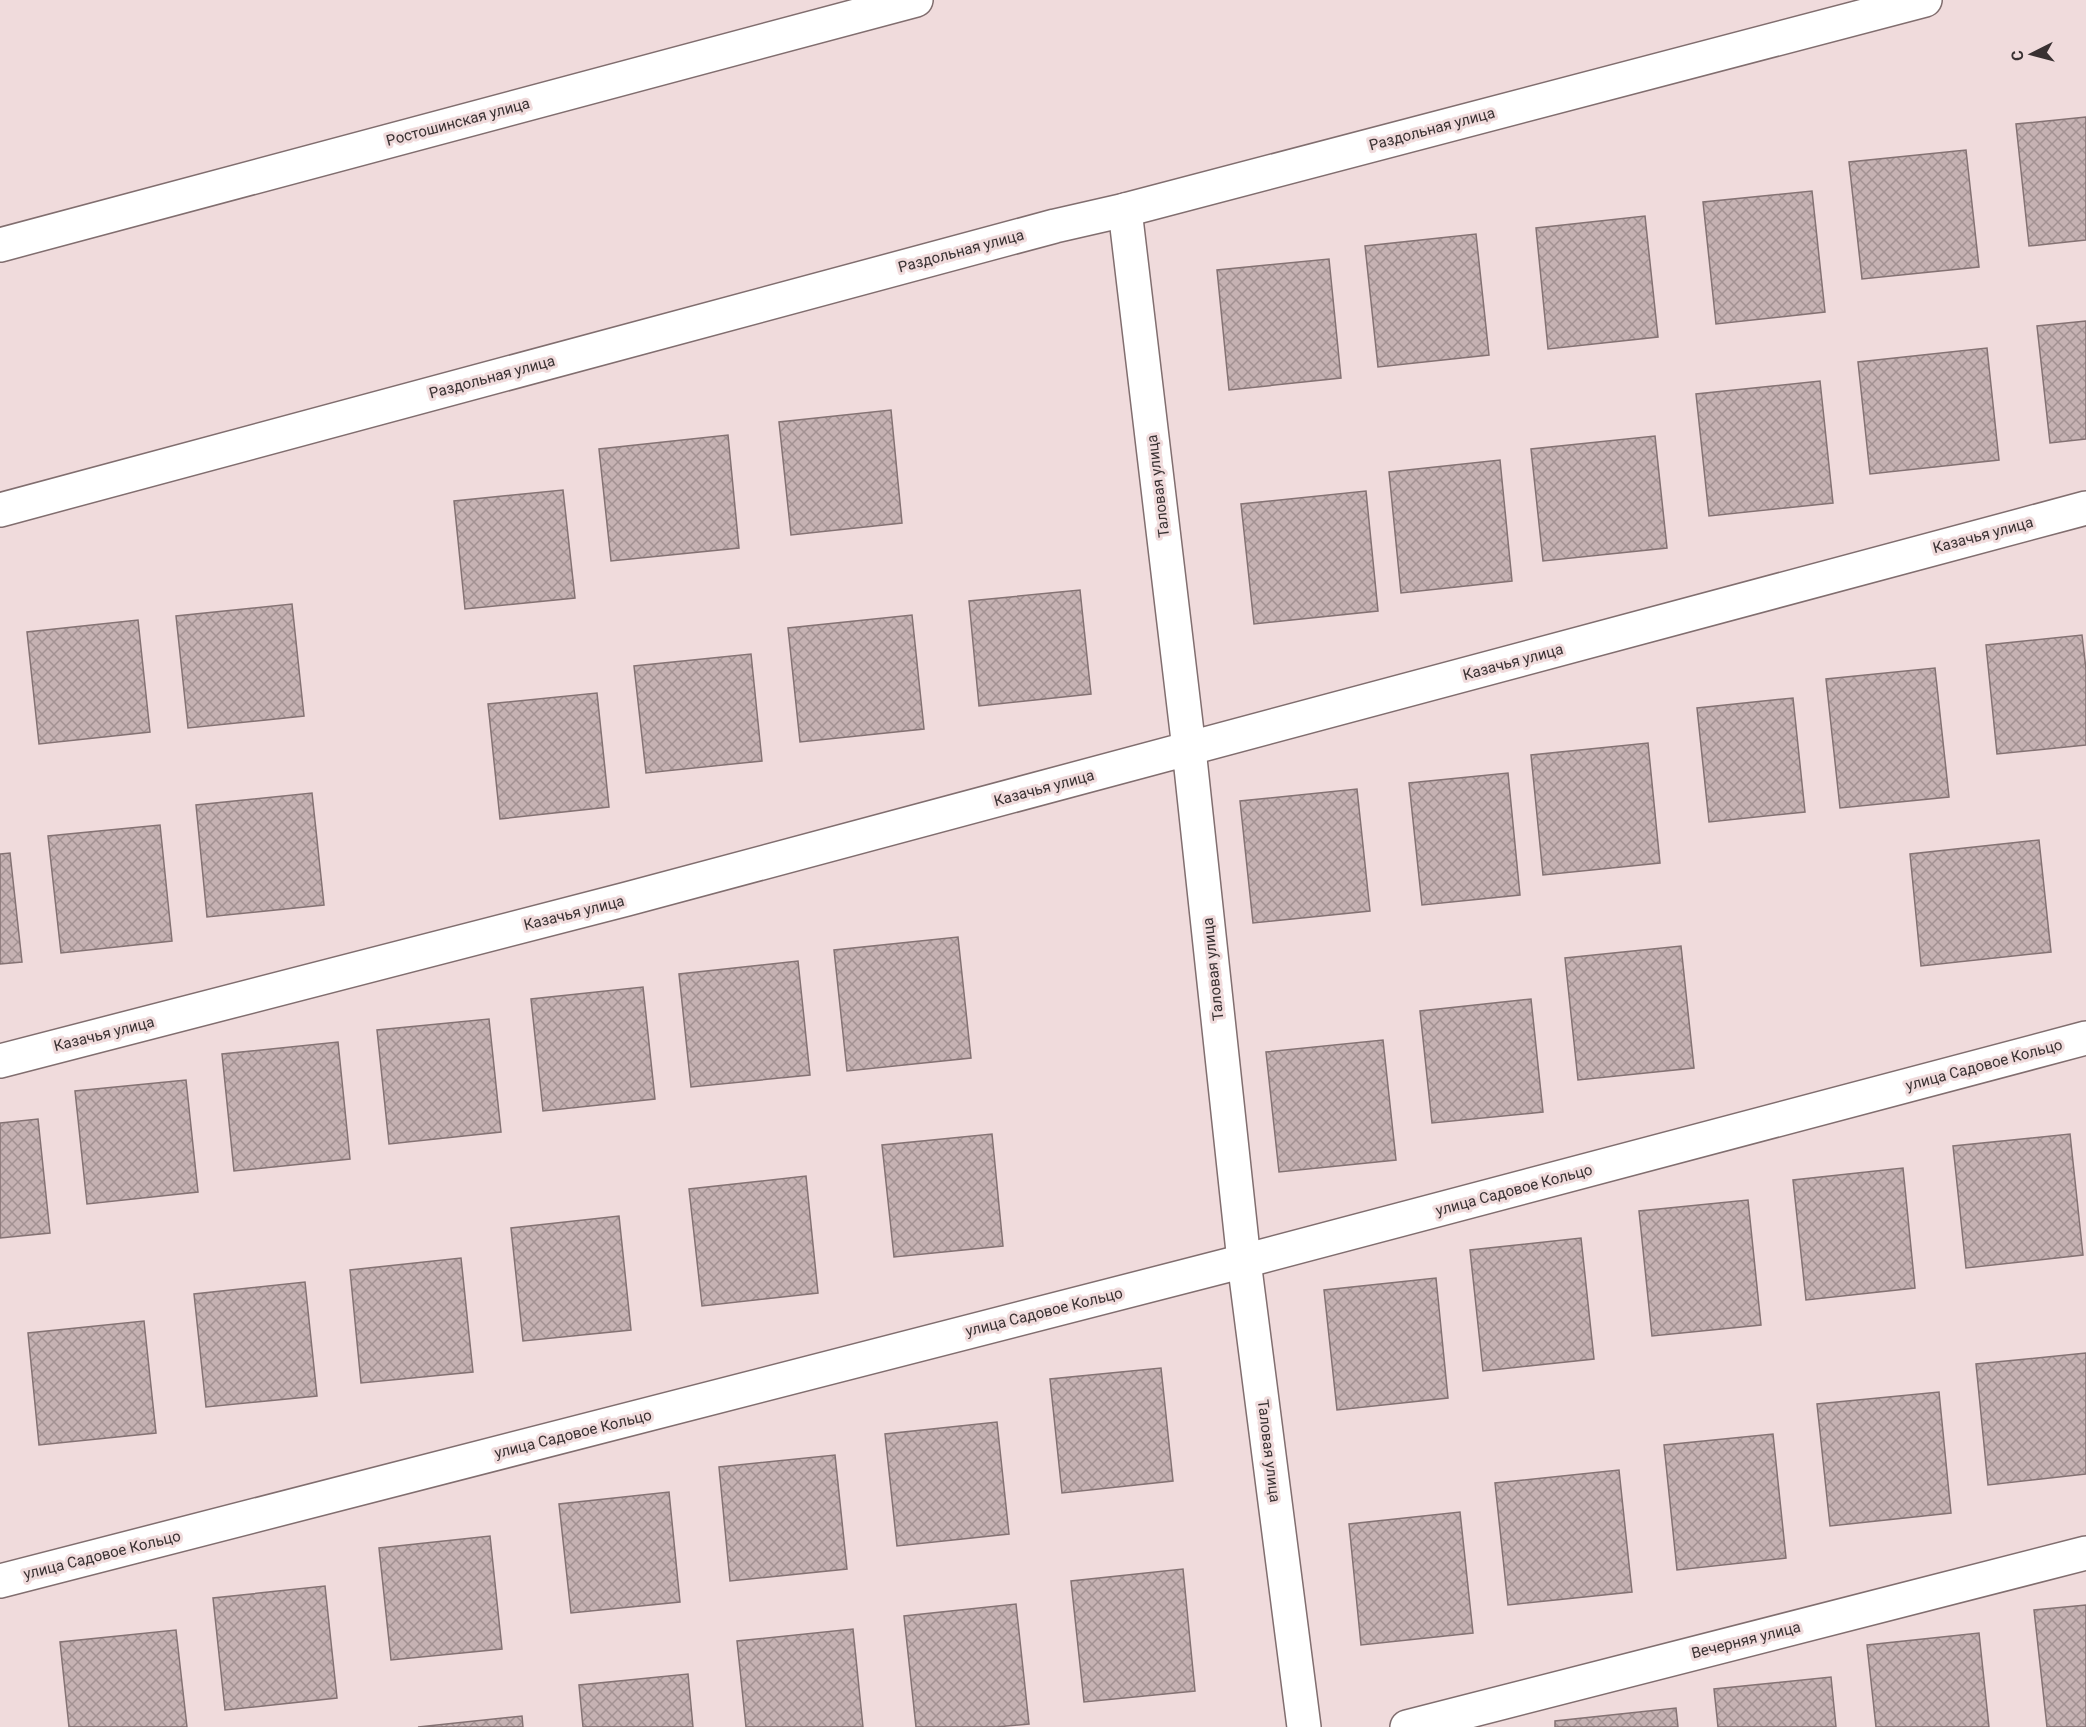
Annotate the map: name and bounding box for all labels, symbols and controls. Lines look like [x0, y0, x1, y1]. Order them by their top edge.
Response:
north arrow [2002, 24, 2062, 84]
text: С [2008, 49, 2028, 62]
street label: Ростошинская улица [384, 94, 532, 150]
street label: Раздольная улица [1367, 104, 1497, 154]
street label: Раздольная улица [896, 226, 1026, 276]
street label: Раздольная улица [427, 352, 557, 402]
street label: Таловая улица [1143, 434, 1173, 538]
street label: Казачья улица [1931, 513, 2035, 557]
street label: Казачья улица [1461, 640, 1565, 684]
street label: Казачья улица [992, 766, 1096, 810]
street label: Казачья улица [522, 892, 626, 934]
street label: Таловая улица [1199, 917, 1227, 1021]
street label: Казачья улица [52, 1013, 156, 1055]
street label: улица Садовое Кольцо [1904, 1035, 2064, 1095]
street label: улица Садовое Кольцо [1434, 1160, 1594, 1220]
street label: улица Садовое Кольцо [964, 1284, 1124, 1340]
street label: Таловая улица [1254, 1399, 1284, 1503]
street label: улица Садовое Кольцо [493, 1406, 653, 1462]
street label: улица Садовое Кольцо [22, 1527, 182, 1583]
street label: Вечерняя улица [1690, 1618, 1802, 1662]

